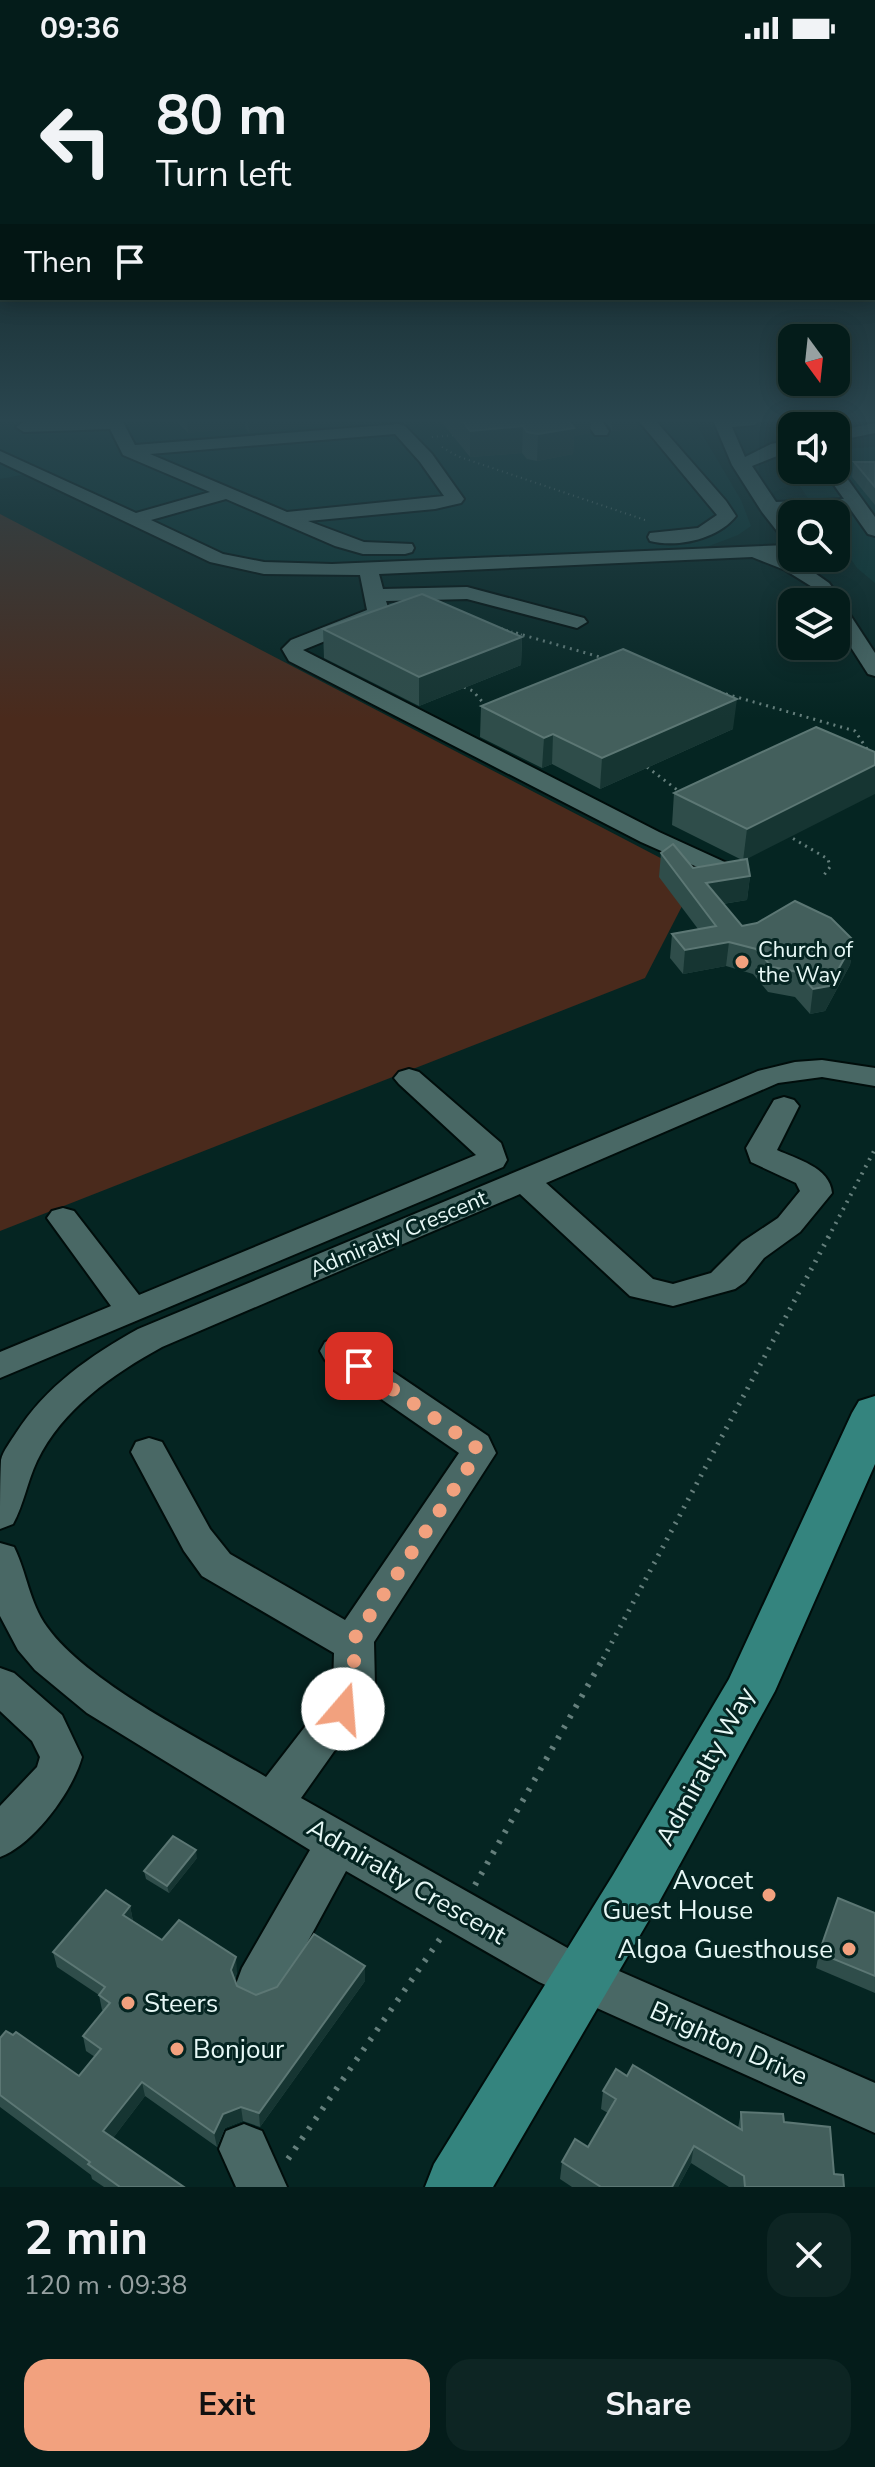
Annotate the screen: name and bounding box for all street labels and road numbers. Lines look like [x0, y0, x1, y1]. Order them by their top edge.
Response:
street label: Admiralty Crescent [305, 1183, 492, 1285]
street label: Admiralty Way [647, 1680, 764, 1852]
street label: Admiralty Crescent [301, 1810, 513, 1953]
street label: Brighton Drive [644, 1993, 813, 2094]

